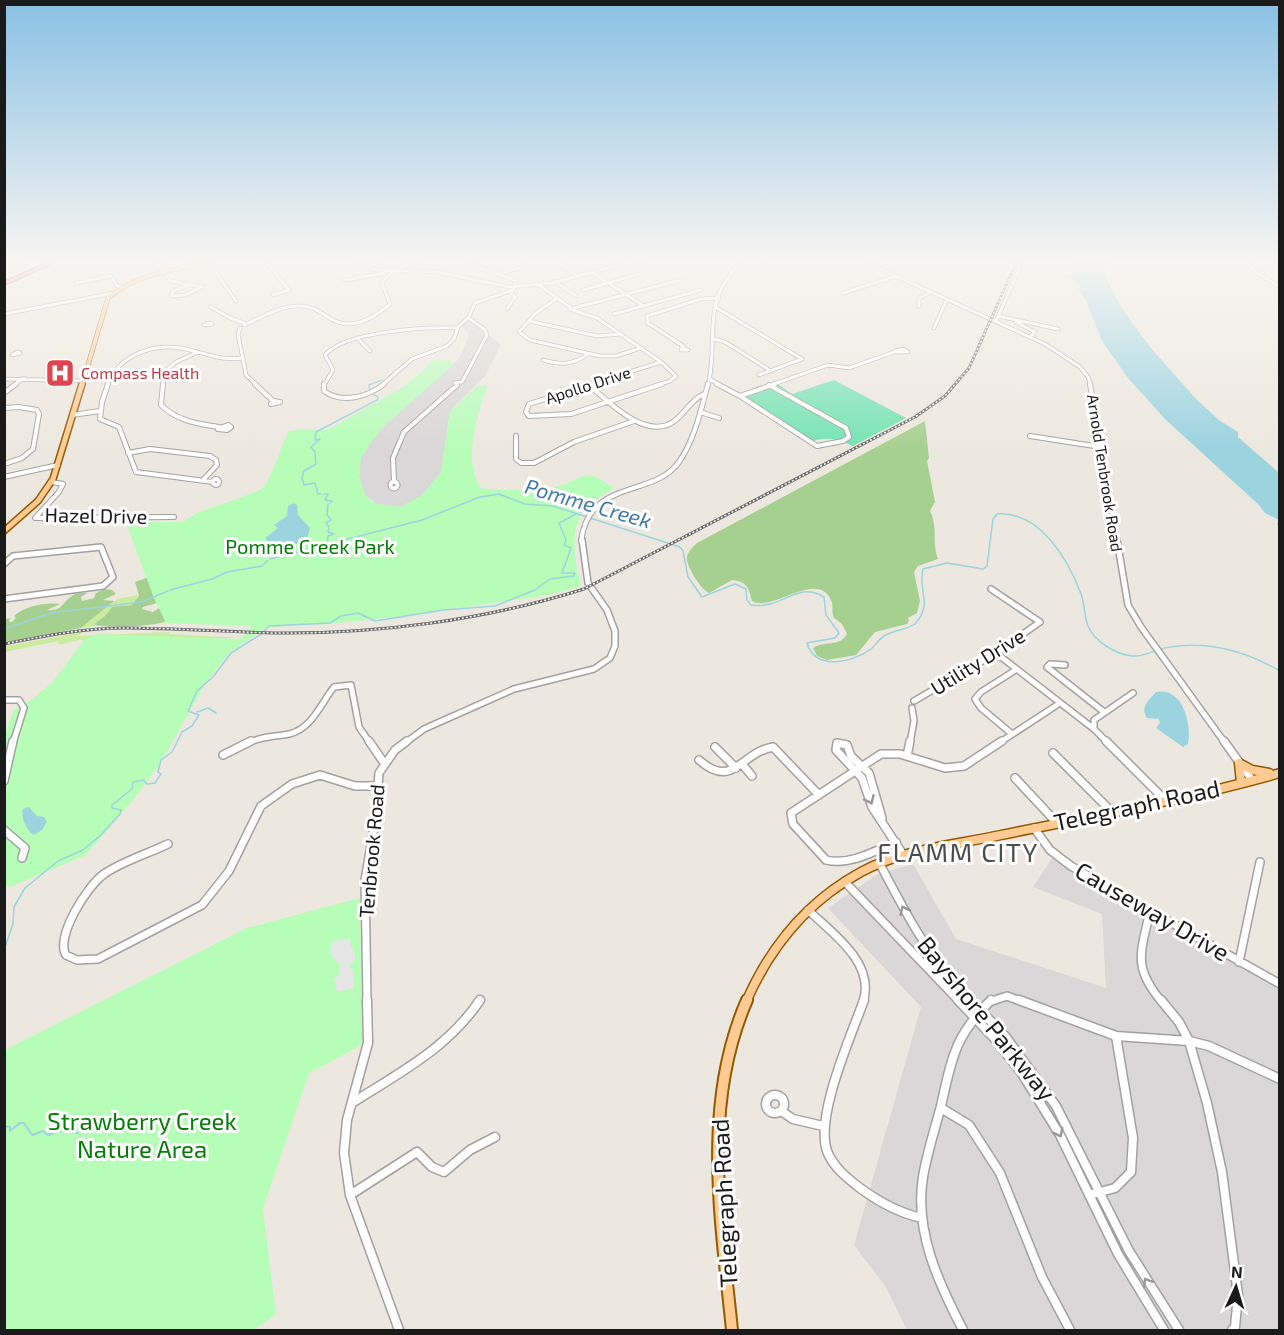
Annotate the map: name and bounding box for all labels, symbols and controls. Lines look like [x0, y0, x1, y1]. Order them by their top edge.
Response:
hospital icon: Compass Health [44, 357, 76, 389]
street label: Apollo Drive [543, 362, 633, 407]
place label: Compass Health [81, 363, 199, 382]
street label: Arnold Tenbrook Road [1084, 393, 1127, 553]
water label: Pomme Creek [522, 473, 655, 533]
street label: Hazel Drive [44, 502, 148, 528]
park label: Pomme Creek Park [225, 534, 395, 558]
street label: Utility Drive [926, 623, 1029, 700]
street label: Telegraph Road [1051, 773, 1222, 836]
street label: Tenbrook Road [353, 783, 389, 919]
one-way arrow [863, 794, 875, 805]
district label: FLAMM CITY [877, 836, 1039, 867]
street label: Causeway Drive [1071, 855, 1235, 967]
one-way arrow [900, 906, 911, 917]
street label: Bayshore Parkway [912, 930, 1062, 1106]
park label: Strawberry Creek Nature Area [47, 1106, 237, 1163]
street label: Telegraph Road [705, 1118, 742, 1288]
one-way arrow [1052, 1127, 1063, 1138]
north arrow [1206, 1257, 1266, 1317]
text: N [1231, 1262, 1244, 1281]
one-way arrow [1142, 1278, 1154, 1288]

